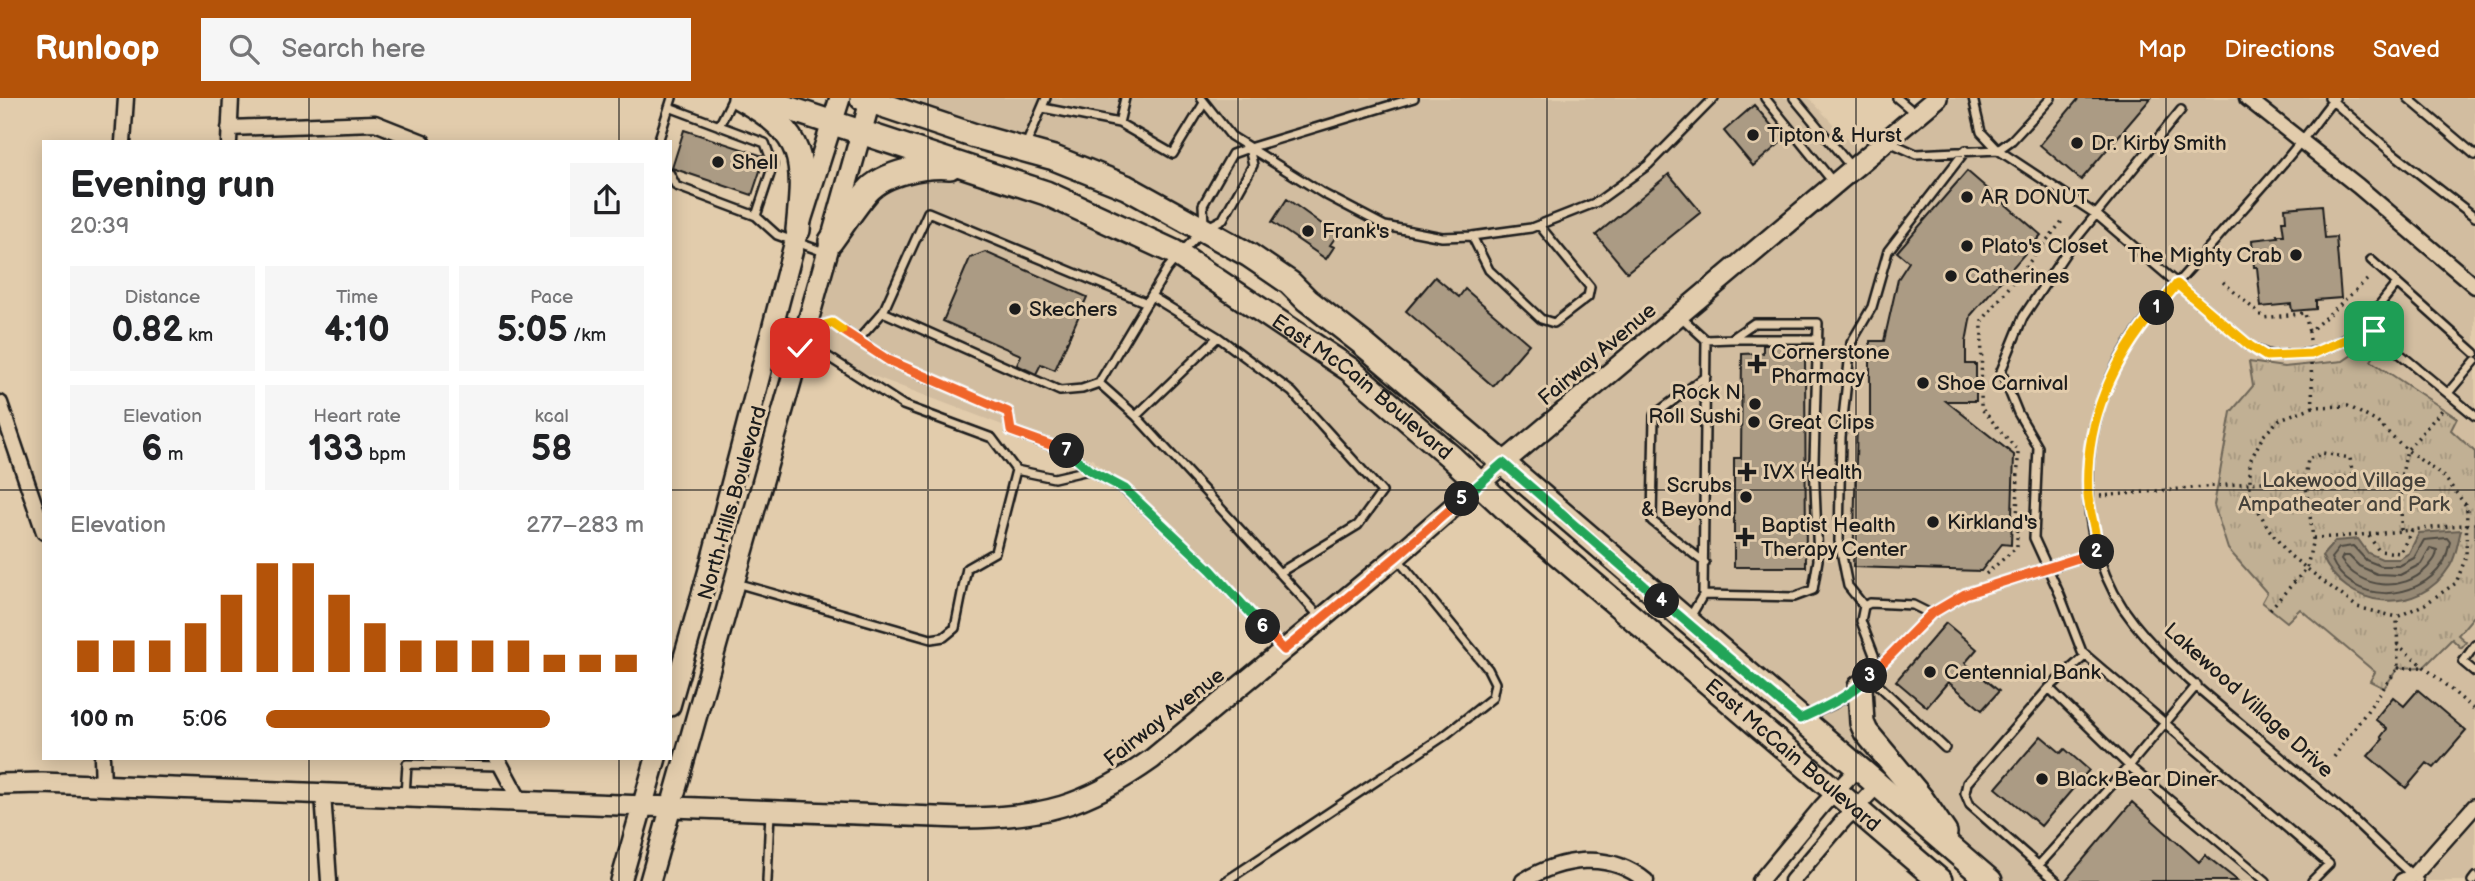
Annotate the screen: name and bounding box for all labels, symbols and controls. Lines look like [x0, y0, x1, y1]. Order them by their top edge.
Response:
search box [201, 18, 691, 81]
text: Runloop [35, 29, 159, 69]
icon: search [225, 30, 263, 68]
text: Search here [281, 34, 425, 65]
text: Map [2138, 35, 2186, 64]
text: Directions [2224, 35, 2335, 64]
text: Saved [2373, 35, 2440, 64]
place label: Tipton & Hurst [1767, 123, 1903, 148]
marker: Tipton & Hurst [1745, 127, 1761, 143]
place label: Dr. Kirby Smith [2091, 131, 2227, 156]
marker: Dr. Kirby Smith [2069, 135, 2085, 151]
place label: Shell [732, 150, 778, 175]
marker: Shell [710, 154, 726, 170]
text: Evening run [70, 163, 275, 208]
button: share [570, 163, 644, 237]
place label: AR DONUT [1981, 185, 2090, 210]
marker: AR DONUT [1959, 189, 1975, 205]
text: 20:39 [70, 212, 129, 240]
place label: Frank's [1322, 219, 1389, 244]
marker: Frank's [1300, 223, 1316, 239]
place label: Plato's Closet [1981, 234, 2109, 259]
marker: Plato's Closet [1959, 238, 1975, 254]
place label: The Mighty Crab [2127, 243, 2282, 268]
marker: The Mighty Crab [2288, 247, 2304, 263]
place label: Catherines [1965, 264, 2070, 289]
marker: Catherines [1943, 268, 1959, 284]
text: Distance [124, 286, 200, 309]
text: Time [336, 286, 378, 309]
text: Pace [530, 286, 573, 309]
pin: 1 [2140, 290, 2174, 326]
text: 1 [2153, 296, 2161, 319]
place label: Skechers [1029, 297, 1117, 322]
street label: Fairway Avenue [1533, 298, 1661, 411]
marker: Skechers [1007, 301, 1023, 317]
pin [2344, 301, 2404, 361]
text: 0.82 [111, 309, 183, 352]
text: 4:10 [324, 309, 390, 352]
text: 5:05 [497, 309, 568, 352]
street label: East McCain Boulevard [1267, 309, 1457, 465]
icon: arrive [2355, 312, 2393, 350]
pin [770, 318, 830, 378]
text: km [183, 324, 213, 347]
text: /km [568, 324, 606, 347]
icon: check [781, 329, 819, 367]
place label: Cornerstone Pharmacy [1771, 340, 1890, 389]
marker: Cornerstone Pharmacy [1749, 356, 1765, 372]
place label: Shoe Carnival [1937, 371, 2068, 396]
marker: Shoe Carnival [1915, 375, 1931, 391]
place label: Rock N Roll Sushi [1648, 380, 1741, 429]
marker: Rock N Roll Sushi [1747, 396, 1763, 412]
street label: North Hills Boulevard [693, 403, 772, 603]
text: Elevation [123, 405, 202, 428]
text: Heart rate [313, 405, 401, 428]
text: kcal [535, 405, 569, 428]
place label: Great Clips [1768, 410, 1874, 435]
marker: Great Clips [1746, 414, 1762, 430]
text: 6 [141, 428, 163, 471]
text: 133 [308, 428, 364, 471]
text: 58 [531, 428, 572, 471]
pin: 7 [1050, 434, 1084, 468]
text: 7 [1061, 439, 1072, 462]
text: m [163, 443, 183, 466]
text: bpm [364, 443, 406, 466]
place label: IVX Health [1763, 460, 1862, 485]
marker: IVX Health [1737, 462, 1757, 482]
park label: Lakewood Village Ampatheater and Park [2238, 468, 2451, 517]
place label: Scrubs & Beyond [1641, 473, 1732, 522]
pin: 5 [1444, 482, 1480, 516]
text: 5 [1456, 487, 1467, 510]
marker: Scrubs & Beyond [1738, 489, 1754, 505]
place label: Kirkland's [1947, 510, 2037, 535]
text: Elevation [70, 511, 166, 539]
text: 277–283 m [526, 511, 644, 539]
place label: Baptist Health Therapy Center [1761, 513, 1907, 562]
marker: Kirkland's [1925, 514, 1941, 530]
marker: Baptist Health Therapy Center [1735, 527, 1755, 547]
pin: 2 [2080, 534, 2114, 570]
text: 2 [2091, 540, 2102, 563]
pin: 4 [1644, 584, 1680, 618]
text: 4 [1656, 589, 1667, 612]
pin: 6 [1246, 610, 1280, 644]
text: 6 [1257, 615, 1268, 638]
street label: Lakewood Village Drive [2159, 618, 2338, 783]
pin: 3 [1853, 658, 1888, 694]
place label: Centennial Bank [1944, 660, 2101, 685]
street label: Fairway Avenue [1099, 662, 1230, 772]
text: 3 [1864, 664, 1875, 687]
marker: Centennial Bank [1922, 664, 1938, 680]
street label: East McCain Boulevard [1700, 674, 1885, 837]
text: 100 m [70, 705, 134, 733]
text: 5:06 [182, 705, 227, 733]
place label: Black Bear Diner [2056, 767, 2218, 792]
marker: Black Bear Diner [2034, 771, 2050, 787]

